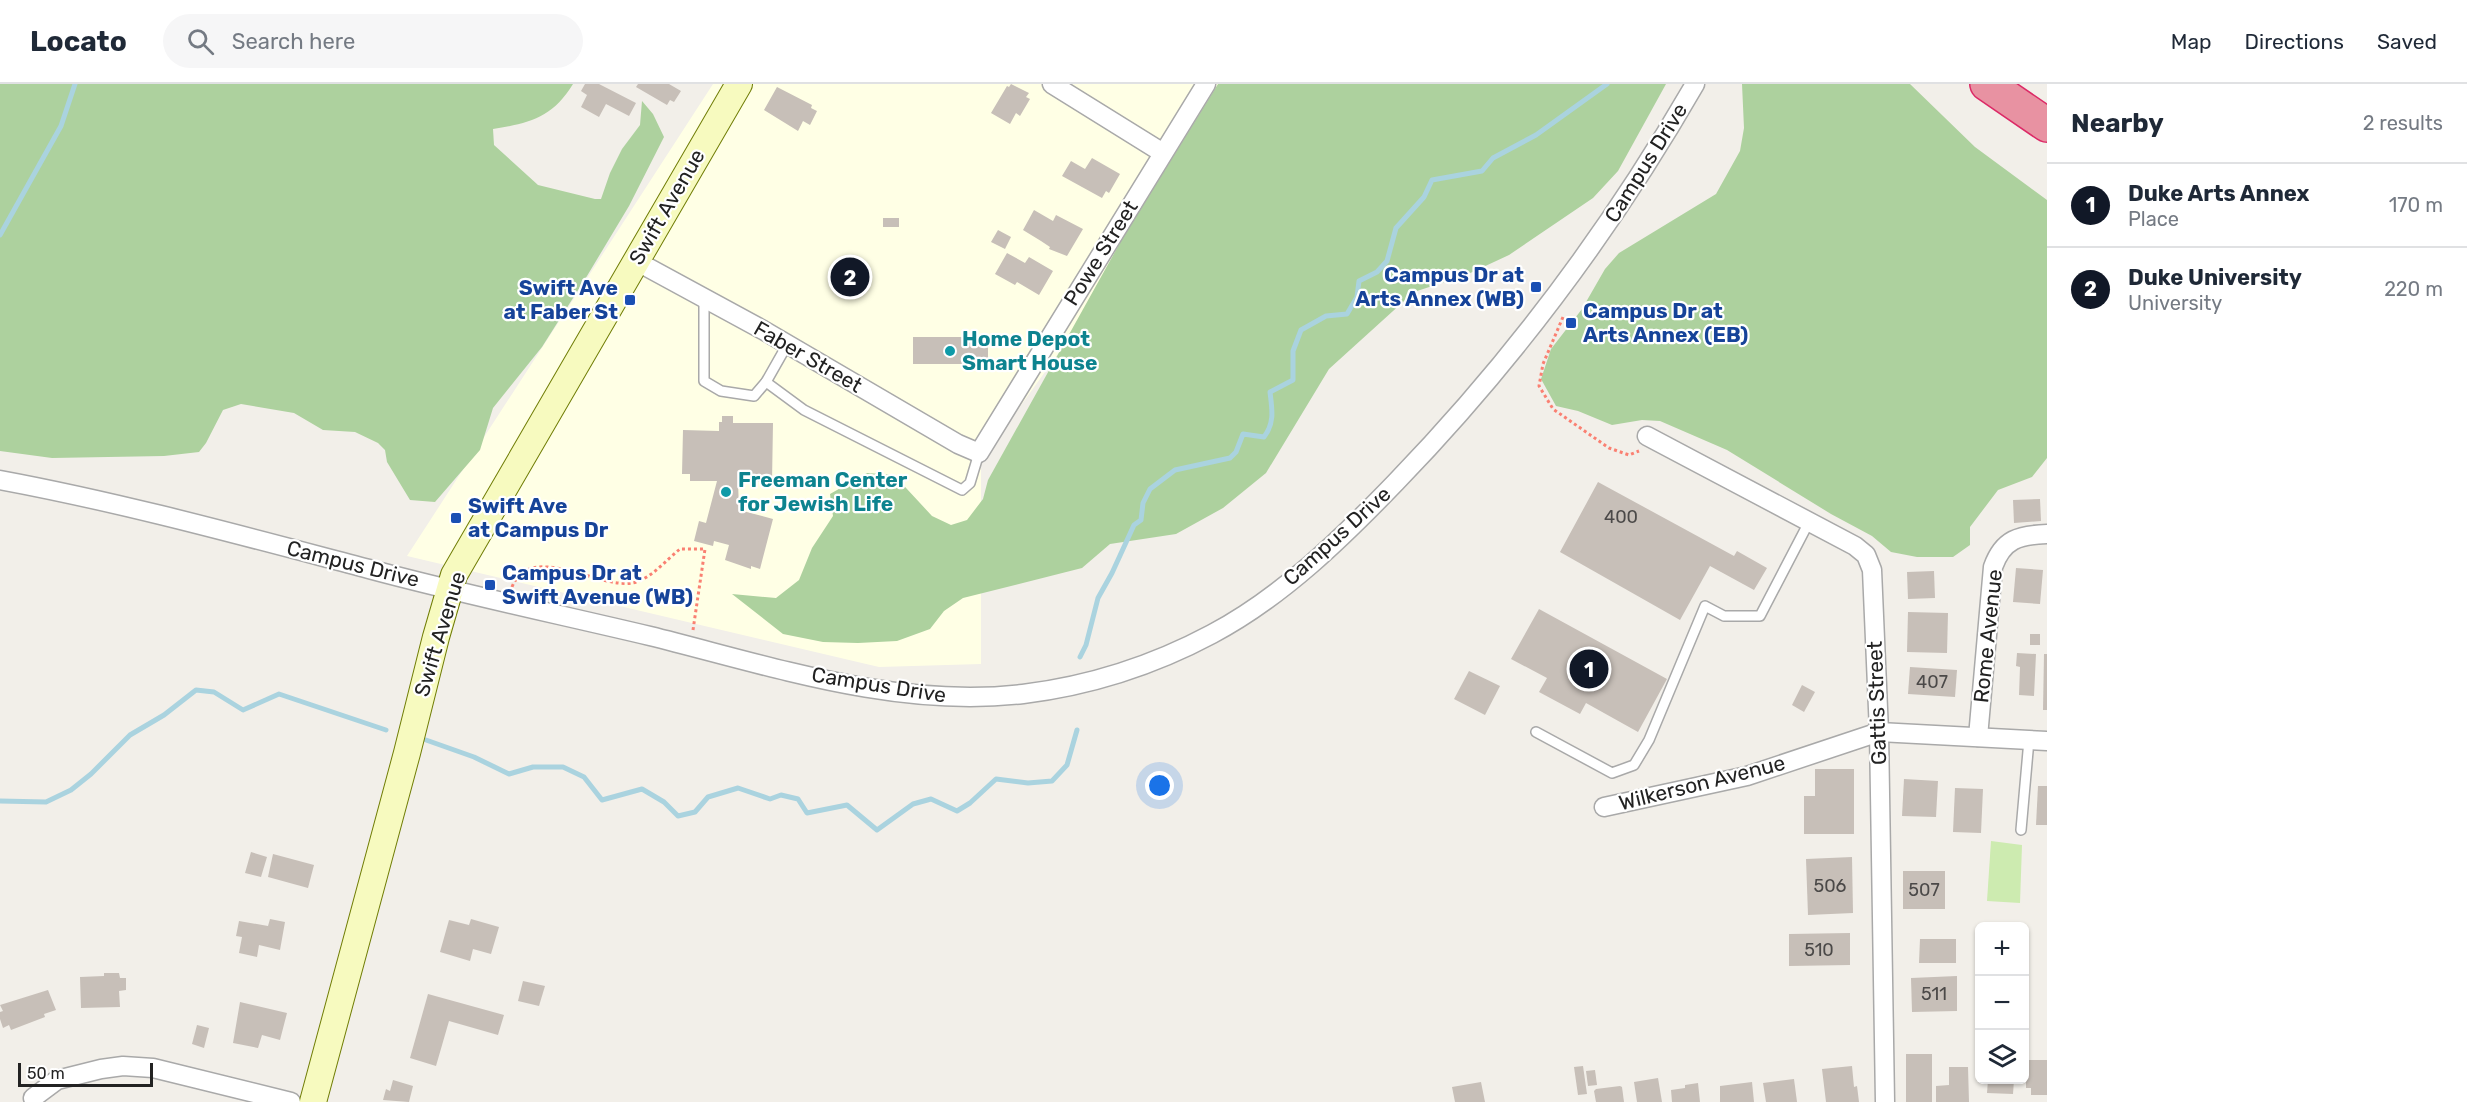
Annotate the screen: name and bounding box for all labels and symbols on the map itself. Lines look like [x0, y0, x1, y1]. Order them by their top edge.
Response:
street label: Campus Drive [1599, 99, 1692, 227]
street label: Swift Avenue [623, 144, 710, 269]
street label: Powe Street [1058, 196, 1143, 310]
pin: 2 [830, 254, 870, 300]
place label: Campus Dr at Arts Annex (WB) [1355, 262, 1524, 311]
place label: Swift Ave at Faber St [503, 275, 618, 324]
marker: Campus Dr at Arts Annex (WB) [1529, 280, 1543, 294]
marker: Swift Ave at Faber St [623, 293, 637, 307]
place label: Campus Dr at Arts Annex (EB) [1583, 298, 1748, 347]
street label: Faber Street [750, 316, 867, 398]
marker: Campus Dr at Arts Annex (EB) [1564, 316, 1578, 330]
place label: Home Depot Smart House [962, 326, 1097, 375]
marker: Home Depot Smart House [943, 344, 957, 358]
place label: Freeman Center for Jewish Life [738, 467, 908, 516]
street label: Campus Drive [1278, 481, 1395, 590]
marker: Freeman Center for Jewish Life [719, 485, 733, 499]
place label: Swift Ave at Campus Dr [468, 493, 609, 542]
house number: 400 [1604, 506, 1638, 528]
marker: Swift Ave at Campus Dr [449, 511, 463, 525]
street label: Campus Drive [284, 535, 422, 592]
place label: Campus Dr at Swift Avenue (WB) [502, 560, 693, 609]
street label: Swift Avenue [409, 568, 470, 699]
street label: Rome Avenue [1968, 568, 2007, 704]
marker: Campus Dr at Swift Avenue (WB) [483, 578, 497, 592]
street label: Gattis Street [1862, 641, 1891, 765]
pin: 1 [1570, 646, 1608, 692]
street label: Campus Drive [810, 662, 948, 707]
house number: 407 [1916, 671, 1948, 693]
street label: Wilkerson Avenue [1616, 750, 1788, 815]
your location [1145, 771, 1174, 800]
house number: 506 [1814, 875, 1847, 897]
house number: 507 [1908, 879, 1940, 901]
house number: 510 [1804, 939, 1834, 961]
house number: 511 [1921, 983, 1947, 1005]
scale bar [18, 1060, 153, 1088]

